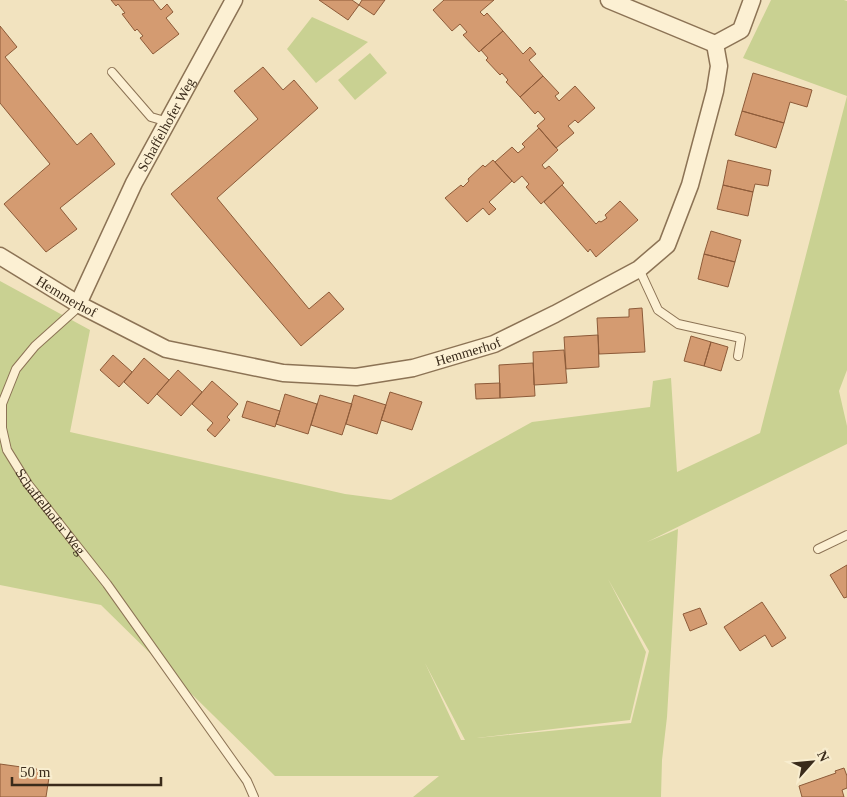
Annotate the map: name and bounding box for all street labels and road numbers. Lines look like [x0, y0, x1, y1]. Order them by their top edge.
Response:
street label: Schaffelhofer Weg [134, 75, 198, 174]
street label: Hemmerhof [34, 273, 100, 320]
street label: Hemmerhof [433, 334, 504, 369]
street label: Schaffelhofer Weg [13, 466, 88, 558]

